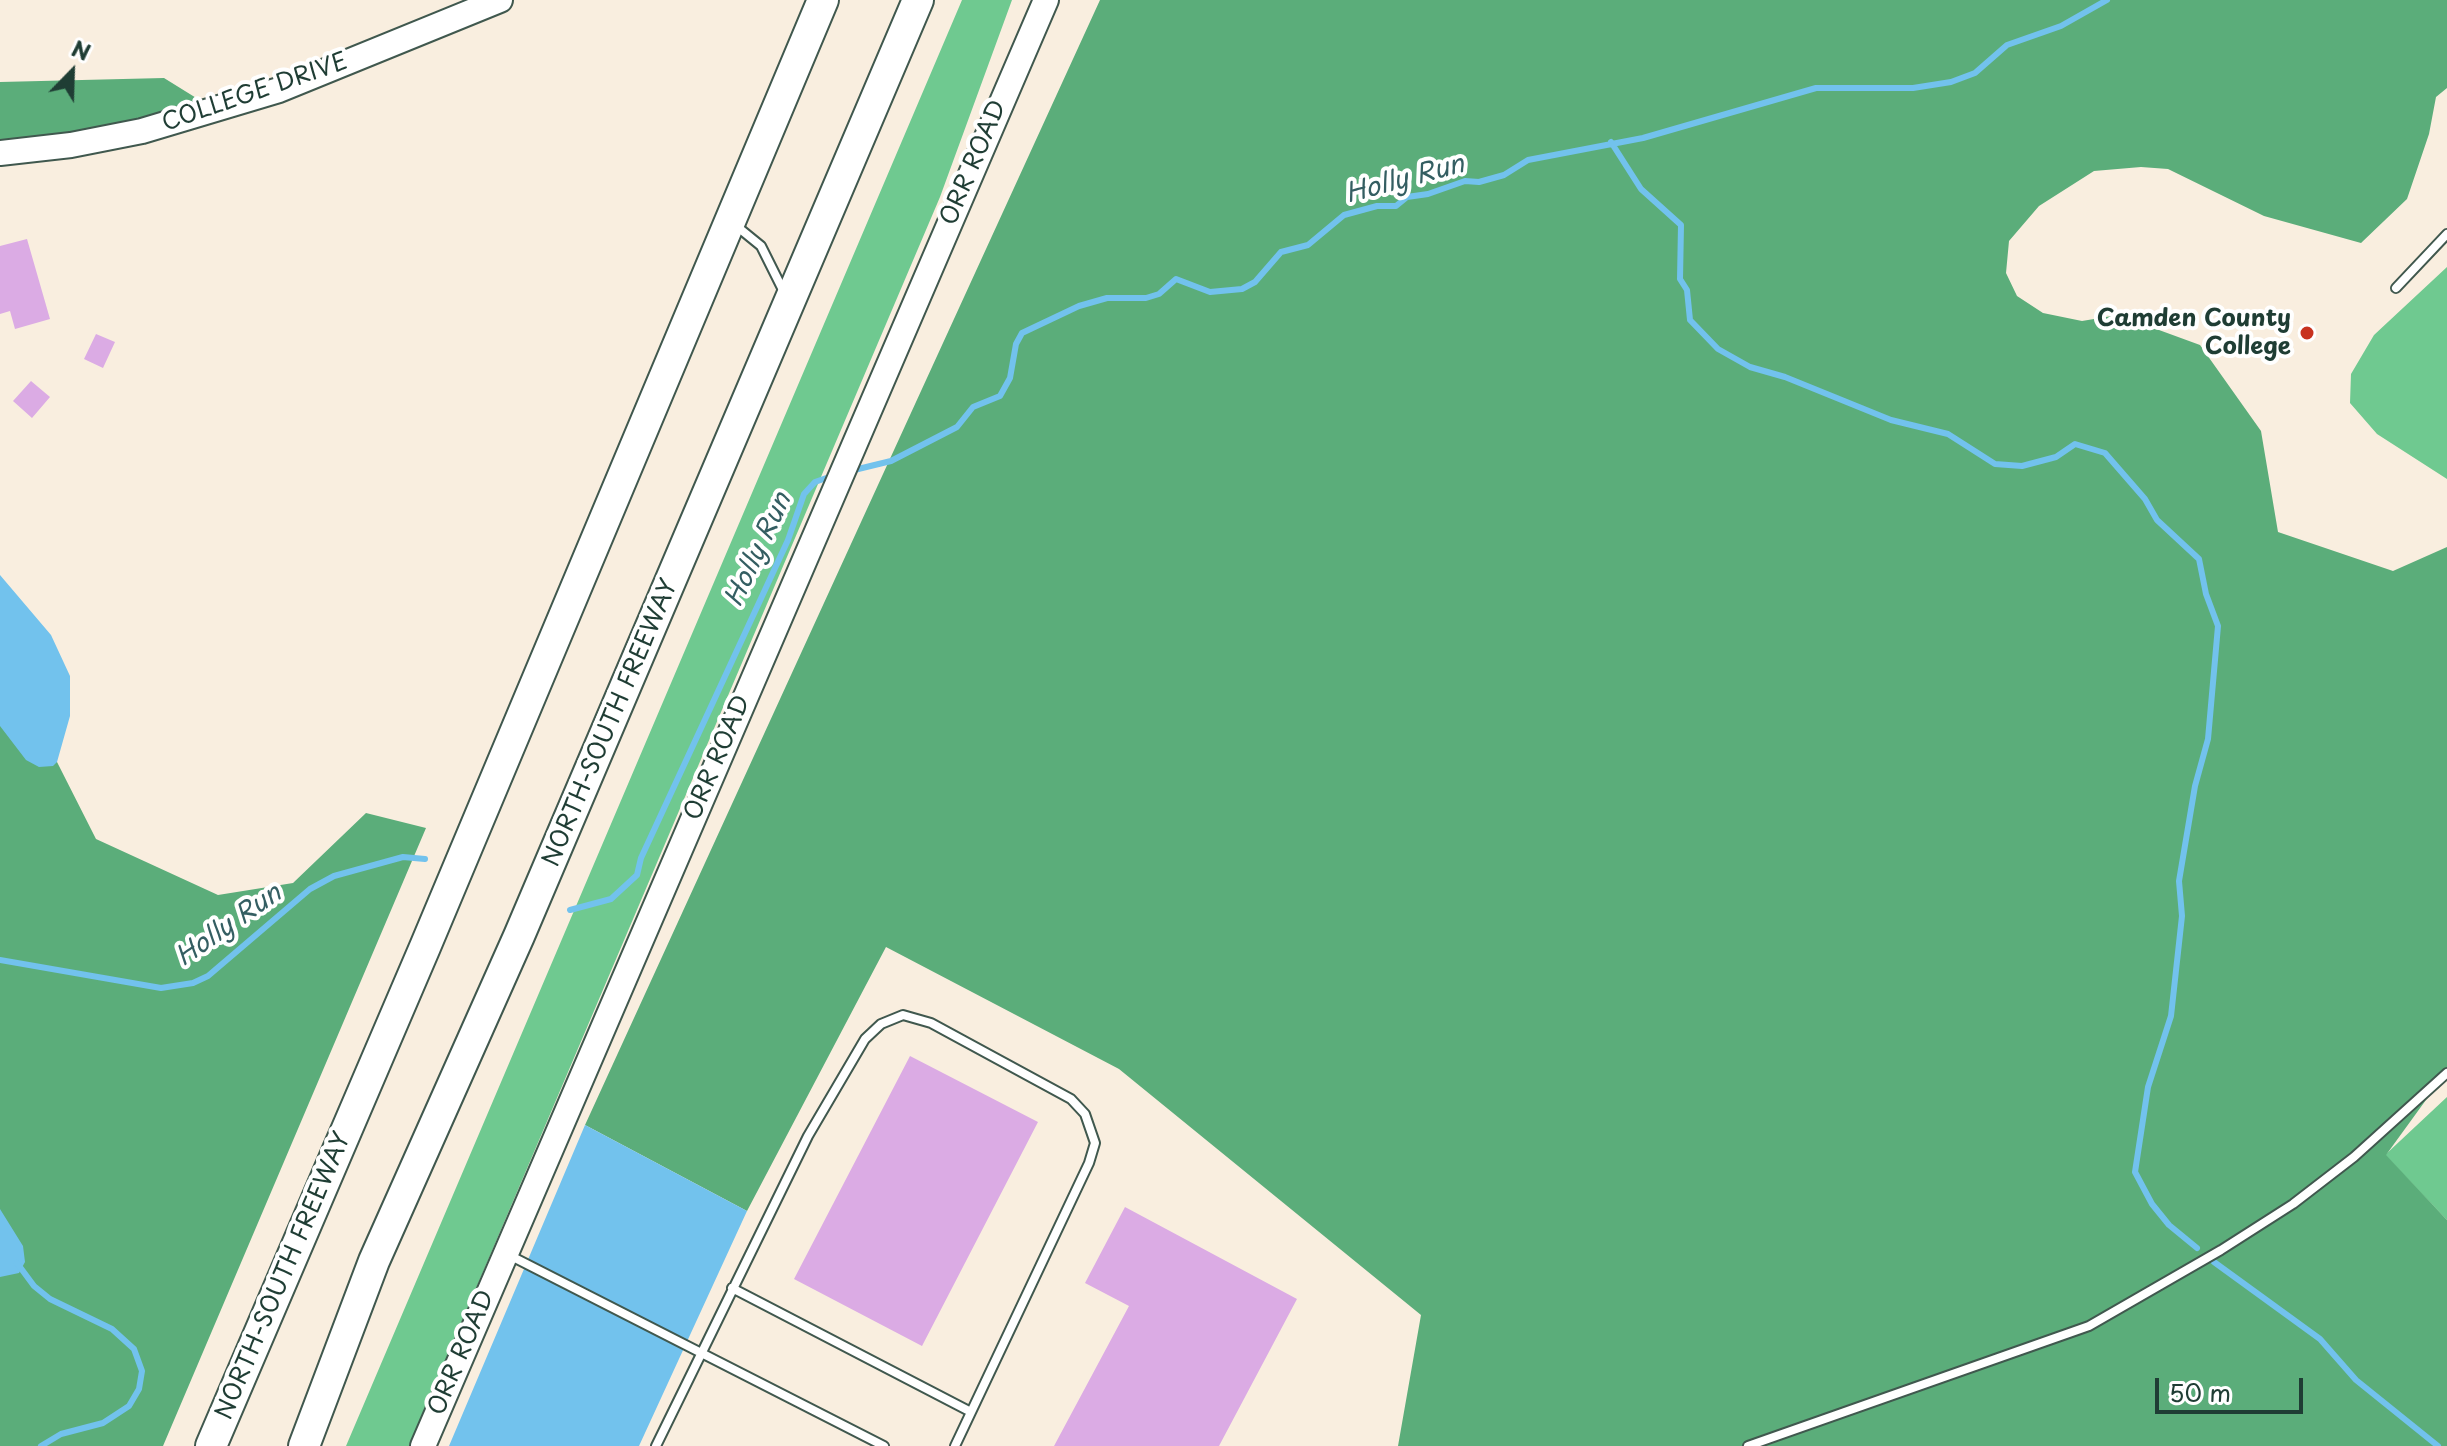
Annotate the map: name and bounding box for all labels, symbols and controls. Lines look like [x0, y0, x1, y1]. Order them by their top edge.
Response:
text: N [67, 31, 96, 68]
north arrow [32, 32, 112, 112]
street label: COLLEGE DRIVE [158, 48, 352, 138]
street label: ORR ROAD [935, 96, 1013, 230]
water label: Holly Run [1342, 149, 1468, 211]
place label: Camden County College [2097, 305, 2291, 361]
marker: Camden County College [2298, 324, 2316, 342]
water label: Holly Run [719, 488, 799, 612]
street label: NORTH-SOUTH FREEWAY [537, 575, 685, 871]
street label: ORR ROAD [679, 691, 757, 825]
water label: Holly Run [170, 878, 288, 974]
street label: NORTH-SOUTH FREEWAY [210, 1128, 358, 1424]
street label: ORR ROAD [423, 1286, 501, 1420]
scale bar [2159, 1362, 2307, 1412]
text: 50 m [2169, 1374, 2231, 1410]

